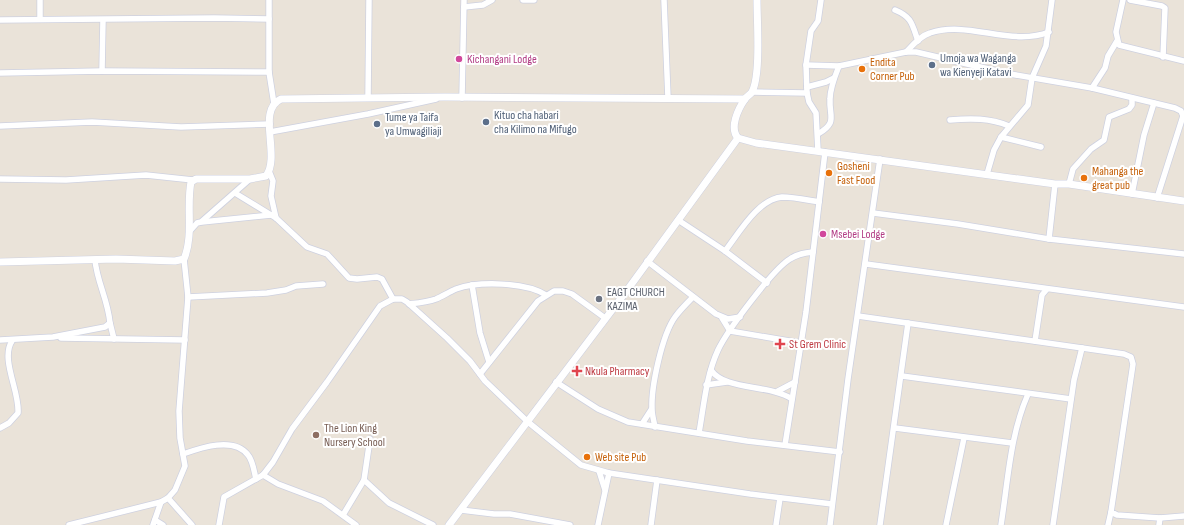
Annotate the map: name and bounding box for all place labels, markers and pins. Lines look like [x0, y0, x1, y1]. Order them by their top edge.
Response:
place label: Umoja wa Waganga wa Kienyeji Katavi [940, 51, 1017, 80]
place label: Kichangani Lodge [467, 52, 537, 67]
marker: Kichangani Lodge [454, 54, 464, 64]
place label: Endita Corner Pub [870, 55, 915, 84]
marker: Umoja wa Waganga wa Kienyeji Katavi [927, 60, 937, 70]
marker: Endita Corner Pub [857, 64, 867, 74]
place label: Kituo cha habari cha Kilimo na Mifugo [494, 108, 577, 137]
place label: Tume ya Taifa ya Umwagiliaji [385, 110, 442, 139]
marker: Kituo cha habari cha Kilimo na Mifugo [481, 117, 491, 127]
marker: Tume ya Taifa ya Umwagiliaji [372, 119, 382, 129]
place label: Gosheni Fast Food [837, 159, 875, 188]
place label: Mahanga the great pub [1092, 164, 1144, 193]
marker: Gosheni Fast Food [824, 168, 834, 178]
marker: Mahanga the great pub [1079, 173, 1089, 183]
place label: Msebei Lodge [831, 227, 885, 242]
marker: Msebei Lodge [818, 229, 828, 239]
place label: EAGT CHURCH KAZIMA [607, 285, 665, 314]
marker: EAGT CHURCH KAZIMA [594, 294, 604, 304]
place label: St Grem Clinic [789, 337, 846, 352]
marker: St Grem Clinic [774, 338, 786, 350]
place label: Nkula Pharmacy [585, 364, 650, 379]
marker: Nkula Pharmacy [572, 366, 582, 376]
place label: The Lion King Nursery School [324, 421, 385, 450]
marker: The Lion King Nursery School [311, 430, 321, 440]
place label: Web site Pub [595, 450, 646, 465]
marker: Web site Pub [582, 452, 592, 462]

